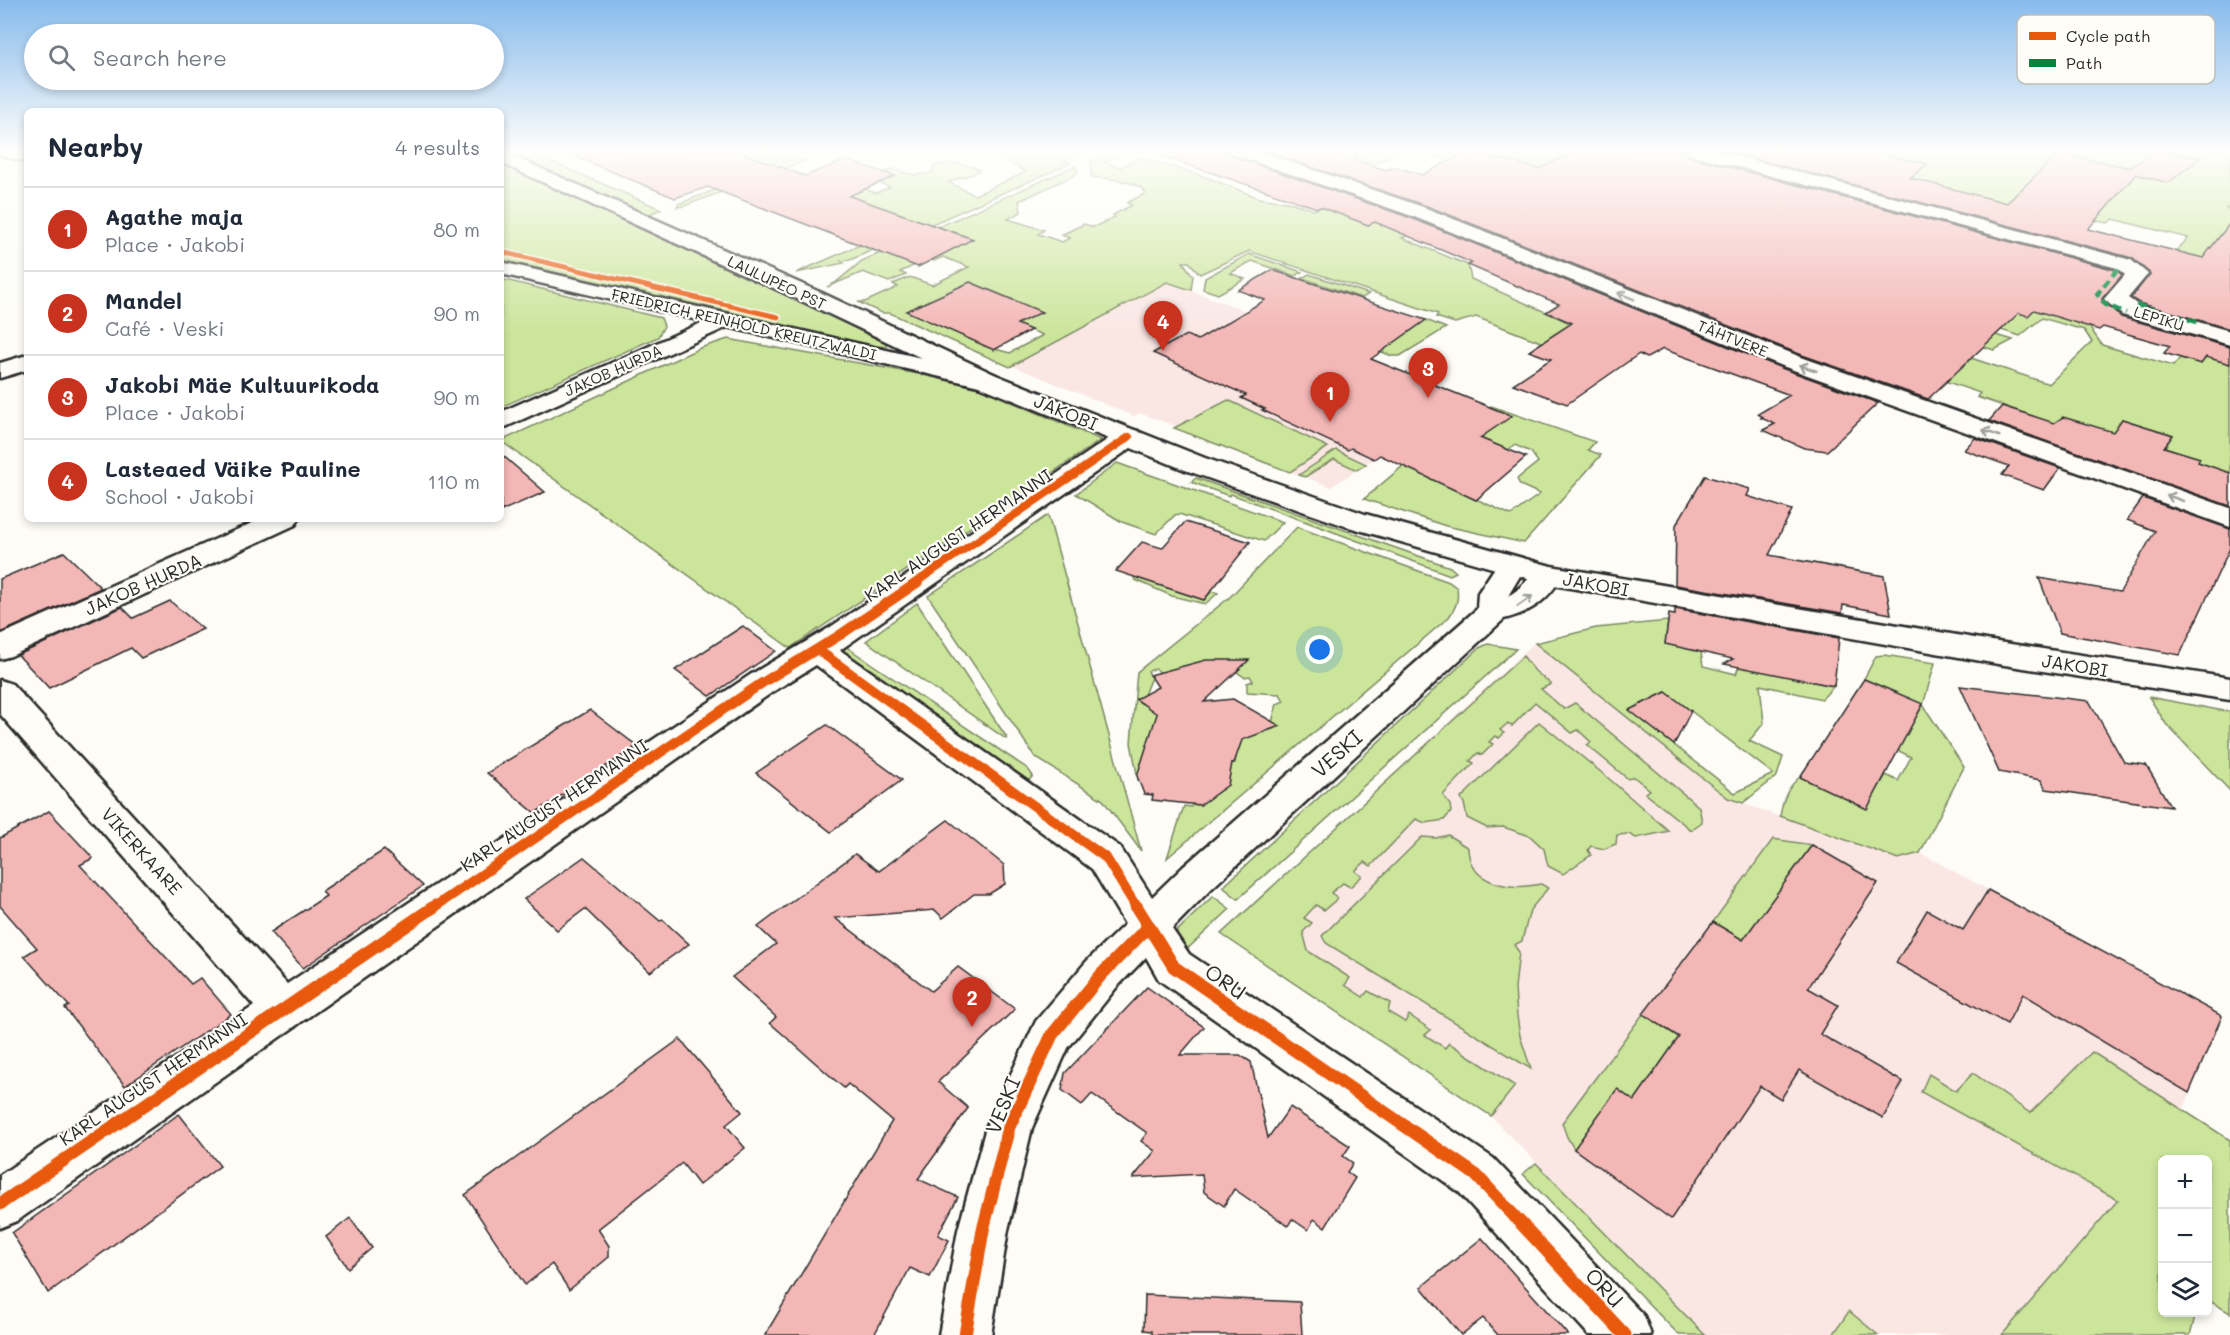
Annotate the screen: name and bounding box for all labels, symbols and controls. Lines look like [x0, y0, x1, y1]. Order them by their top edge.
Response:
legend [2017, 15, 2215, 84]
search box [24, 24, 504, 90]
text: Cycle path [2066, 25, 2150, 46]
icon: search [45, 41, 78, 74]
text: Search here [93, 43, 227, 72]
text: Path [2066, 52, 2102, 73]
text: Nearby [48, 130, 143, 164]
text: 4 results [395, 134, 480, 160]
text: Agathe maja [105, 202, 243, 231]
text: 1 [63, 216, 72, 242]
text: 80 m [433, 216, 480, 242]
text: Place · Jakobi [105, 231, 245, 257]
street label: LAULUPEO PST [724, 250, 830, 314]
street label: FRIEDRICH REINHOLD KREUTZWALDI [610, 284, 879, 364]
text: Mandel [105, 286, 182, 315]
one-way arrow [1618, 289, 1636, 300]
text: 2 [62, 300, 73, 326]
text: 90 m [434, 300, 480, 326]
street label: LEPIKU [2132, 301, 2186, 335]
pin: 4 [1144, 302, 1182, 351]
text: Café · Veski [105, 315, 224, 341]
street label: TÄHTVERE [1695, 315, 1772, 361]
street label: JAKOB HURDA [561, 340, 665, 400]
pin: 3 [1408, 348, 1448, 398]
one-way arrow [1799, 361, 1817, 372]
text: Jakobi Mäe Kultuurikoda [105, 370, 379, 399]
pin: 1 [1310, 372, 1350, 422]
text: 3 [62, 384, 74, 410]
text: 90 m [434, 384, 480, 410]
street label: JAKOBI [1031, 388, 1101, 436]
text: Place · Jakobi [105, 399, 245, 425]
one-way arrow [1982, 426, 2001, 437]
text: Lasteaed Väike Pauline [105, 454, 361, 483]
street label: KARL AUGUST HERMANNI [859, 463, 1057, 607]
text: 4 [61, 468, 74, 494]
text: 110 m [427, 468, 480, 494]
text: School · Jakobi [105, 483, 254, 509]
one-way arrow [2166, 492, 2185, 503]
street label: JAKOB HURDA [81, 547, 205, 621]
street label: JAKOBI [1561, 566, 1631, 602]
one-way arrow [1517, 595, 1533, 607]
your location [1305, 635, 1334, 664]
street label: JAKOBI [2040, 648, 2110, 682]
street label: VESKI [1305, 723, 1367, 783]
street label: KARL AUGUST HERMANNI [455, 733, 653, 877]
street label: VIKERKAARE [96, 802, 188, 900]
street label: ORU [1200, 957, 1252, 1005]
pin: 2 [952, 978, 992, 1027]
street label: KARL AUGUST HERMANNI [54, 1007, 252, 1151]
street label: VESKI [978, 1072, 1026, 1138]
map controls [2158, 1155, 2212, 1317]
button: + [2158, 1155, 2212, 1209]
button: − [2158, 1209, 2212, 1263]
street label: ORU [1580, 1262, 1630, 1312]
button: layers [2158, 1263, 2212, 1317]

